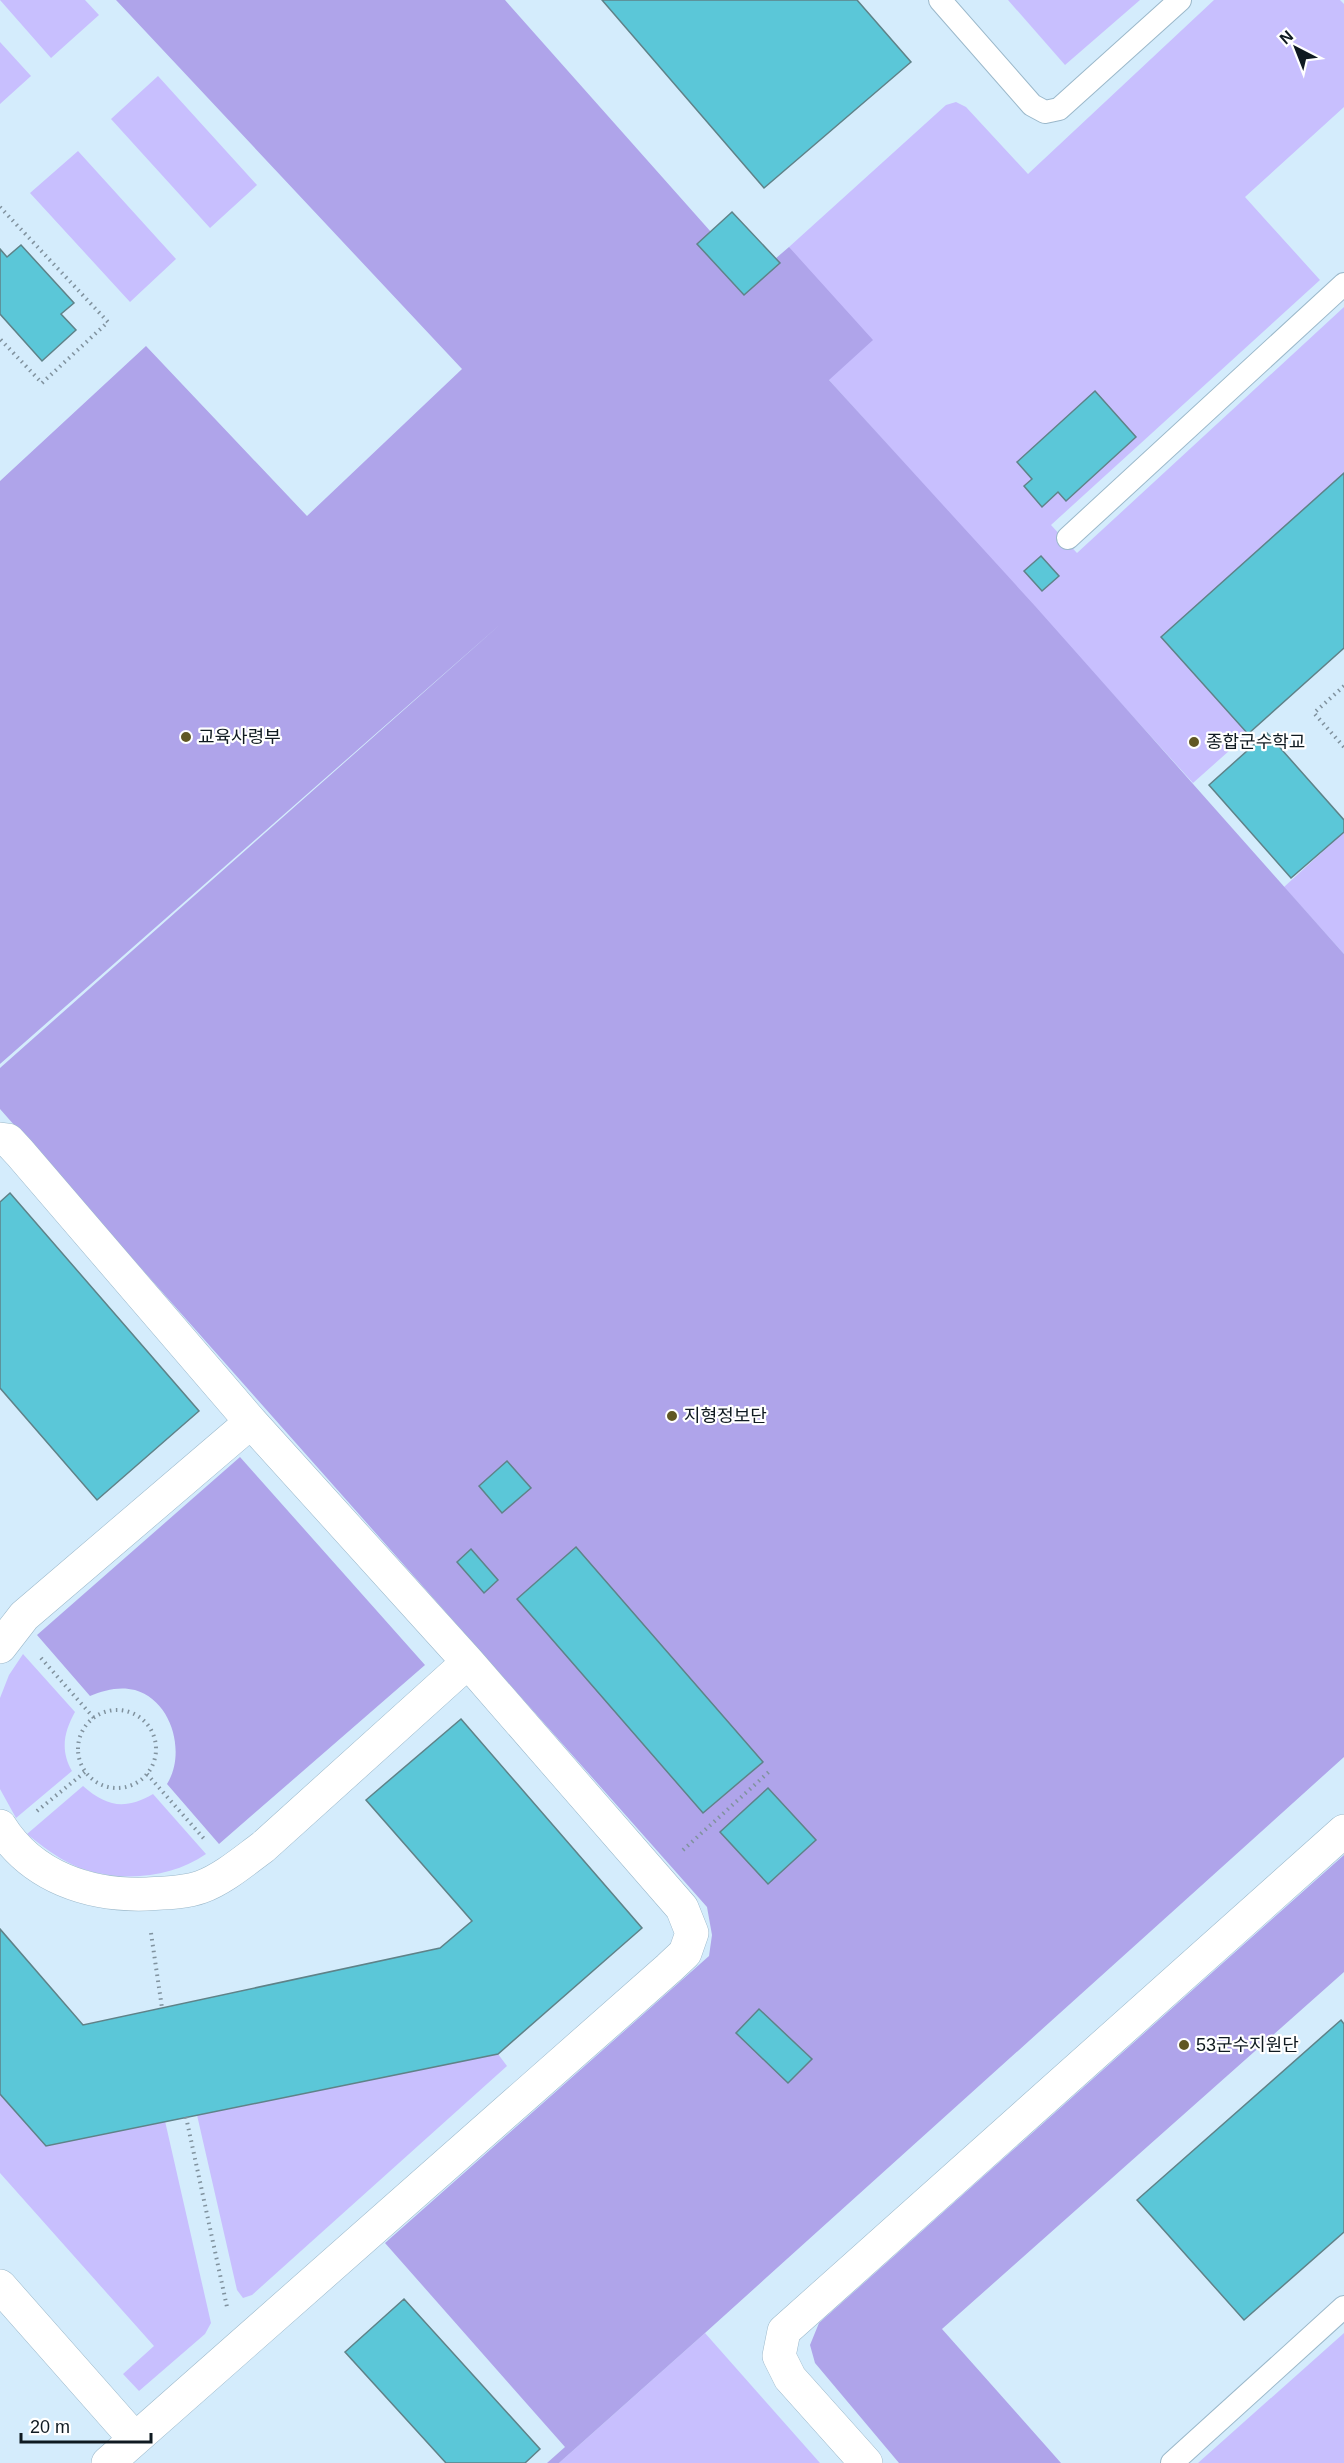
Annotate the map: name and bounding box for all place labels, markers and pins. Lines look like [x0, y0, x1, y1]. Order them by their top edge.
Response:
place label: 교육사령부 [198, 727, 281, 747]
marker: 교육사령부 [179, 730, 193, 744]
place label: 종합군수학교 [1206, 732, 1305, 752]
marker: 종합군수학교 [1187, 735, 1201, 749]
place label: 지형정보단 [684, 1406, 767, 1426]
marker: 지형정보단 [665, 1409, 679, 1423]
place label: 53군수지원단 [1196, 2035, 1299, 2055]
marker: 53군수지원단 [1177, 2038, 1191, 2052]

